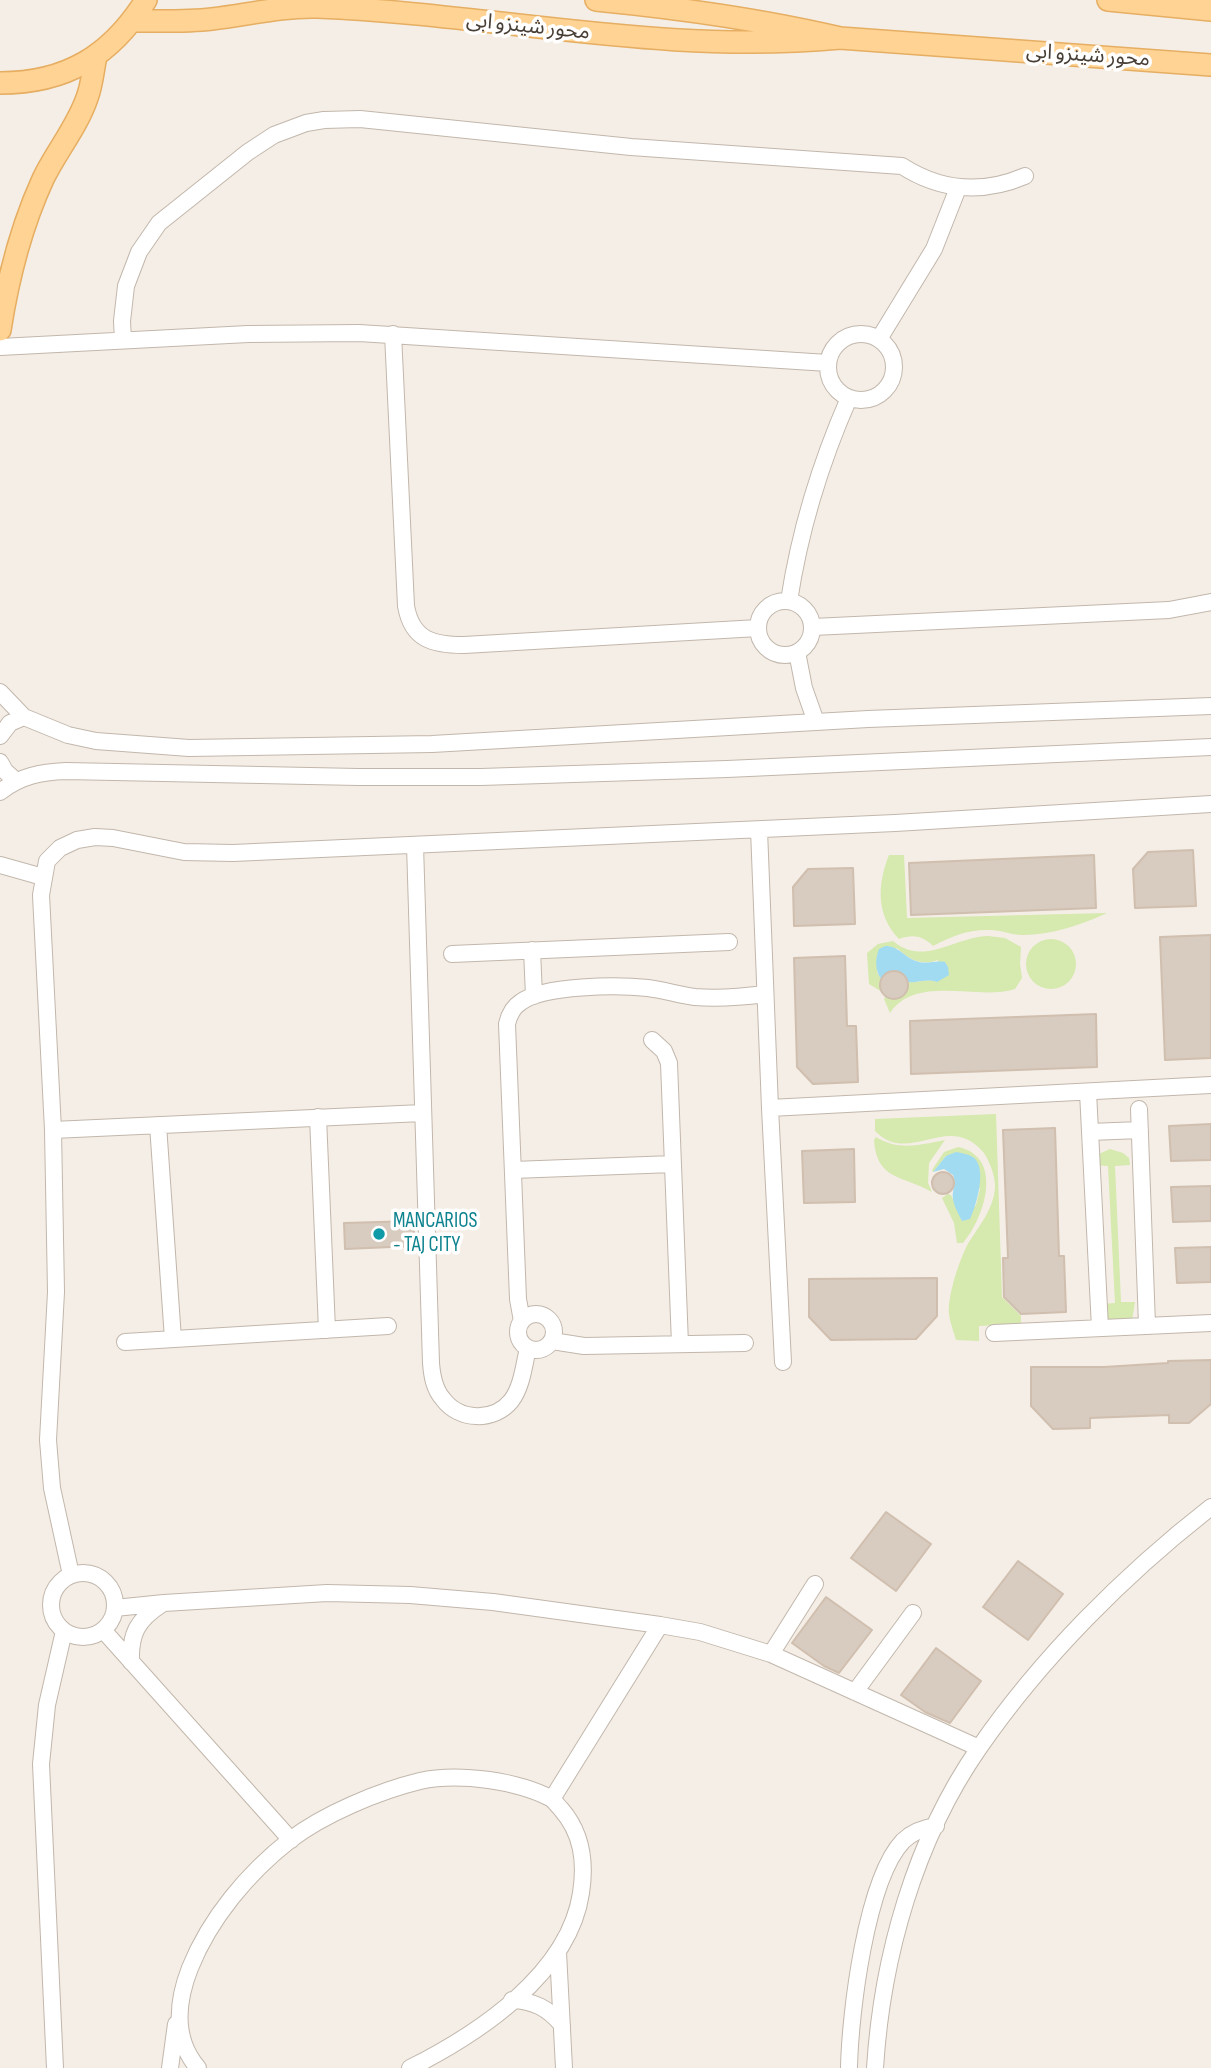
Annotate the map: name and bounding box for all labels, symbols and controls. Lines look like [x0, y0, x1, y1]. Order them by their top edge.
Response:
street label: محور شينزو ابى [465, 8, 591, 46]
street label: محور شينزو ابى [1025, 39, 1151, 73]
place label: MANCARIOS - TAJ CITY [393, 1209, 478, 1259]
marker: MANCARIOS - TAJ CITY [371, 1226, 387, 1242]

